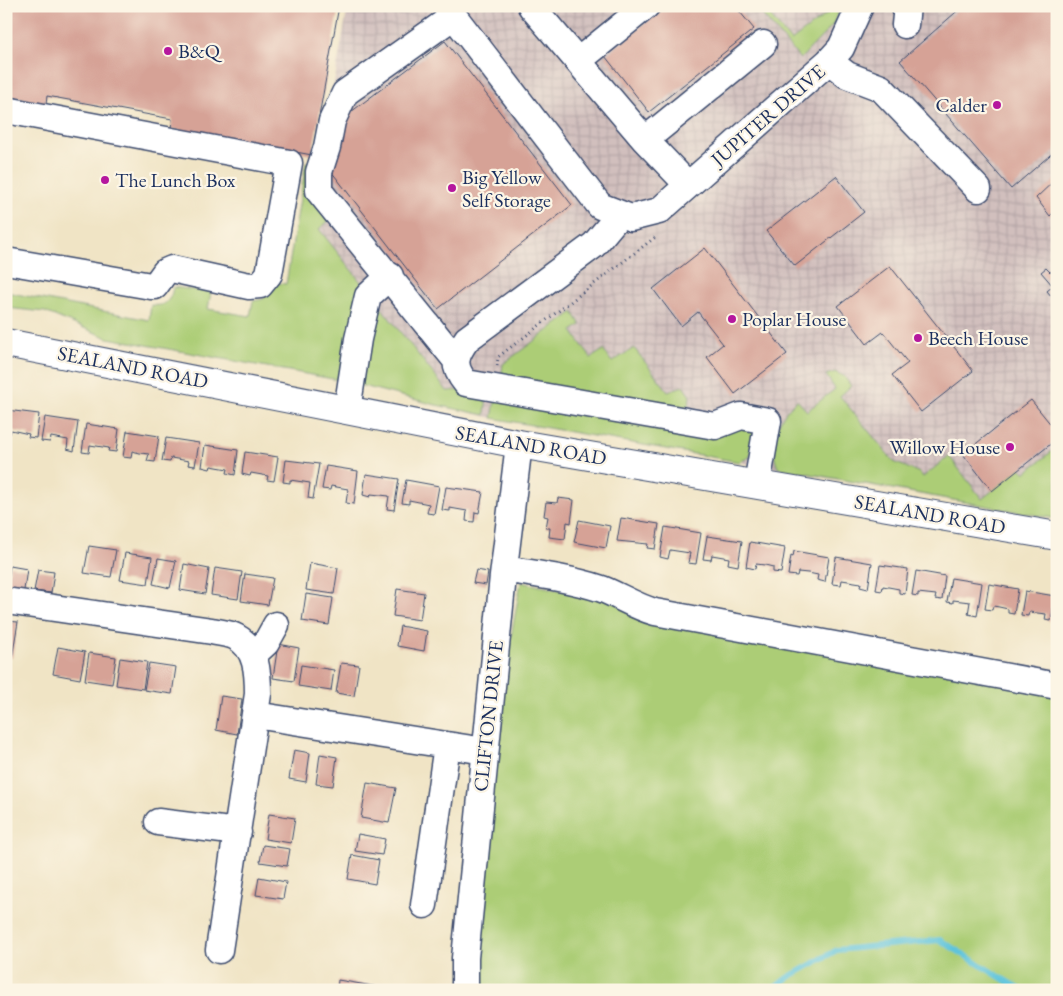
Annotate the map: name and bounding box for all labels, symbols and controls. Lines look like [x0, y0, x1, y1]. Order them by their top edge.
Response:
place label: B&Q [178, 38, 223, 64]
marker: B&Q [162, 45, 174, 57]
street label: JUPITER DRIVE [704, 58, 831, 173]
place label: Calder [935, 92, 987, 118]
marker: Calder [991, 99, 1003, 111]
place label: Big Yellow Self Storage [462, 164, 551, 213]
place label: The Lunch Box [115, 167, 236, 193]
marker: The Lunch Box [99, 174, 111, 186]
marker: Big Yellow Self Storage [446, 182, 458, 194]
place label: Poplar House [742, 306, 847, 332]
marker: Poplar House [726, 313, 738, 325]
place label: Beech House [928, 325, 1028, 351]
marker: Beech House [912, 332, 924, 344]
street label: SEALAND ROAD [56, 340, 210, 394]
street label: SEALAND ROAD [454, 419, 608, 471]
place label: Willow House [889, 434, 1000, 460]
marker: Willow House [1004, 441, 1016, 453]
street label: SEALAND ROAD [853, 488, 1007, 540]
street label: CLIFTON DRIVE [467, 639, 509, 793]

